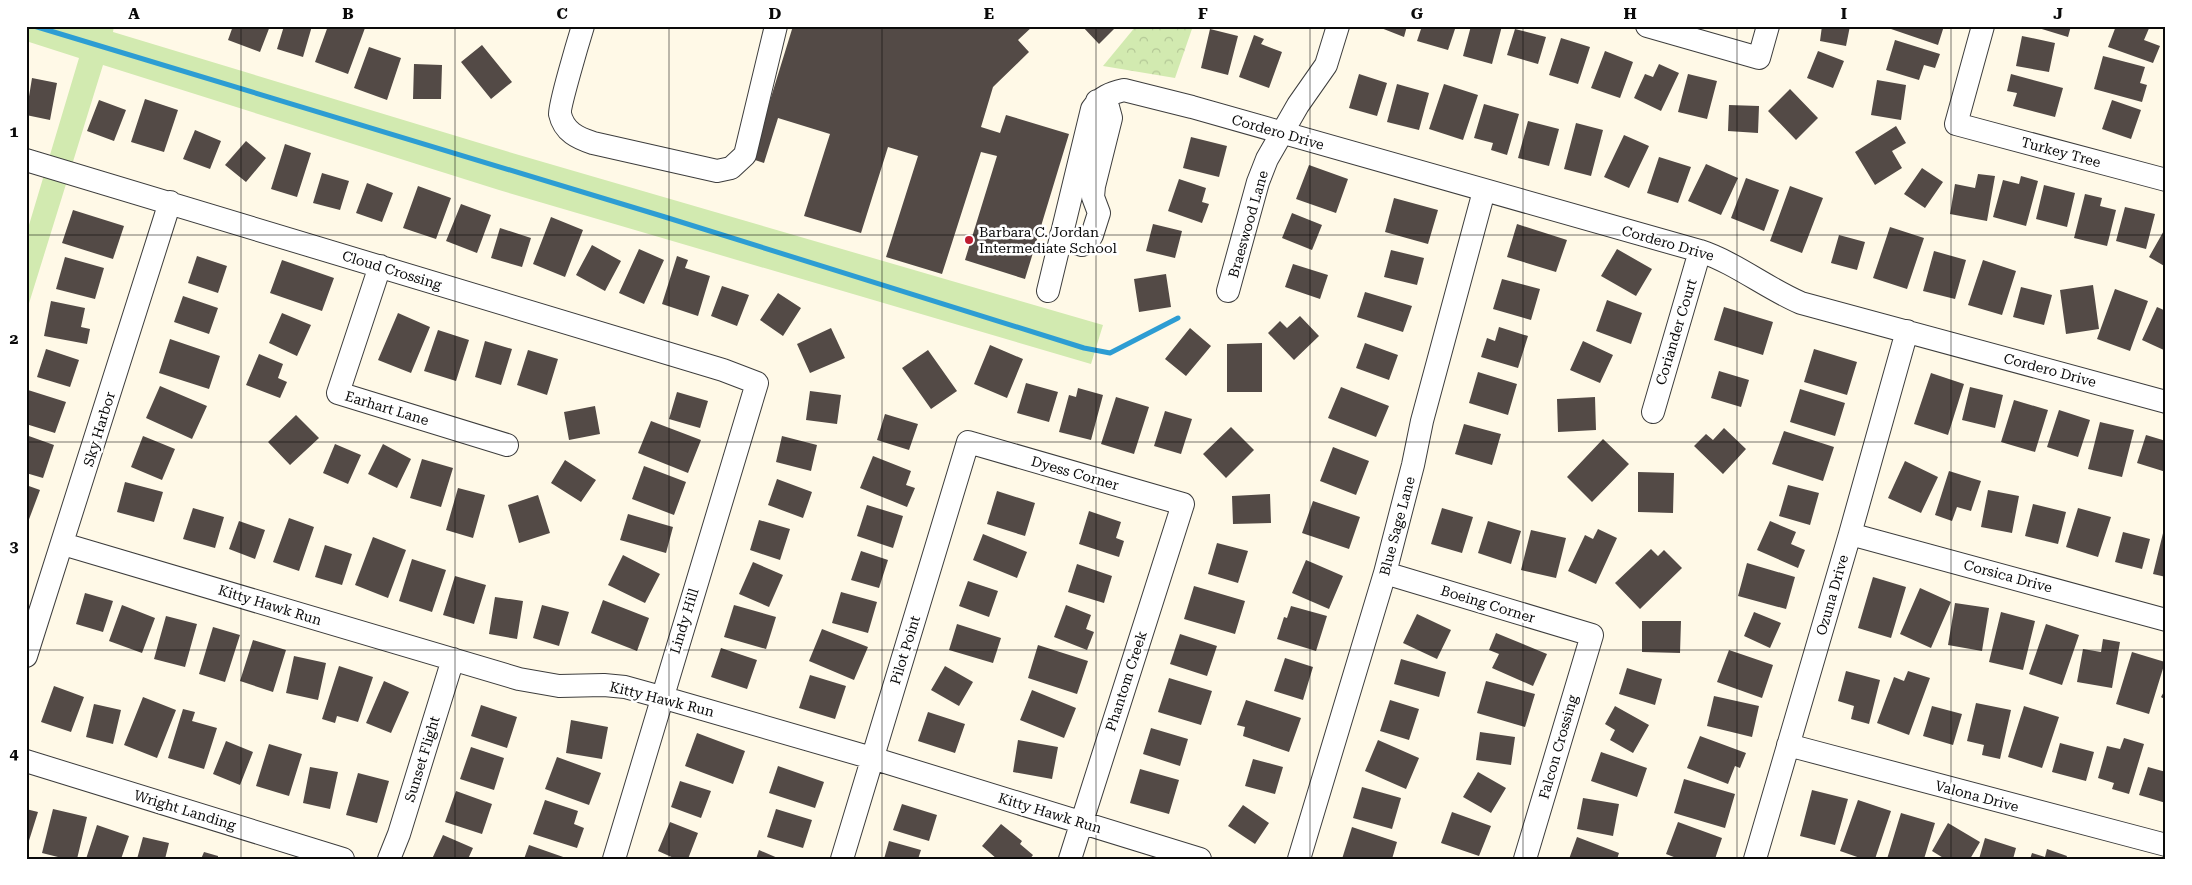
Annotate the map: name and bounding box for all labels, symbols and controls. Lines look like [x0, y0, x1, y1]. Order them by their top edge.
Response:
text: A [128, 4, 140, 23]
text: B [342, 4, 354, 23]
text: C [556, 4, 568, 23]
text: D [769, 4, 782, 23]
text: E [984, 4, 994, 23]
text: F [1198, 4, 1208, 23]
text: G [1411, 4, 1424, 23]
text: H [1623, 4, 1637, 23]
text: I [1841, 4, 1847, 23]
text: J [2053, 4, 2063, 23]
street label: Cordero Drive [1230, 111, 1326, 153]
text: 1 [10, 122, 19, 141]
street label: Turkey Tree [2019, 134, 2103, 170]
street label: Braeswood Lane [1225, 168, 1271, 279]
street label: Cordero Drive [1620, 222, 1716, 264]
place label: Barbara C. Jordan Intermediate School [979, 224, 1118, 256]
marker: Barbara C. Jordan Intermediate School [963, 234, 975, 246]
street label: Cloud Crossing [340, 247, 444, 293]
street label: Coriander Court [1652, 277, 1700, 387]
text: 2 [10, 329, 19, 348]
street label: Cordero Drive [2002, 350, 2098, 390]
street label: Earhart Lane [343, 388, 431, 428]
street label: Sky Harbor [80, 389, 118, 468]
street label: Dyess Corner [1029, 453, 1121, 493]
street label: Blue Sage Lane [1376, 474, 1418, 577]
text: 3 [10, 537, 19, 556]
street label: Ozuna Drive [1813, 553, 1851, 637]
street label: Corsica Drive [1962, 556, 2054, 596]
street label: Kitty Hawk Run [216, 582, 324, 628]
street label: Boeing Corner [1439, 582, 1537, 626]
street label: Lindy Hill [666, 586, 702, 656]
street label: Pilot Point [887, 614, 923, 686]
street label: Phantom Creek [1102, 629, 1150, 733]
street label: Kitty Hawk Run [608, 678, 716, 720]
street label: Falcon Crossing [1535, 693, 1581, 801]
street label: Sunset Flight [401, 714, 443, 804]
text: 4 [10, 744, 19, 763]
street label: Valona Drive [1933, 777, 2021, 815]
street label: Wright Landing [132, 787, 238, 833]
street label: Kitty Hawk Run [996, 790, 1104, 836]

